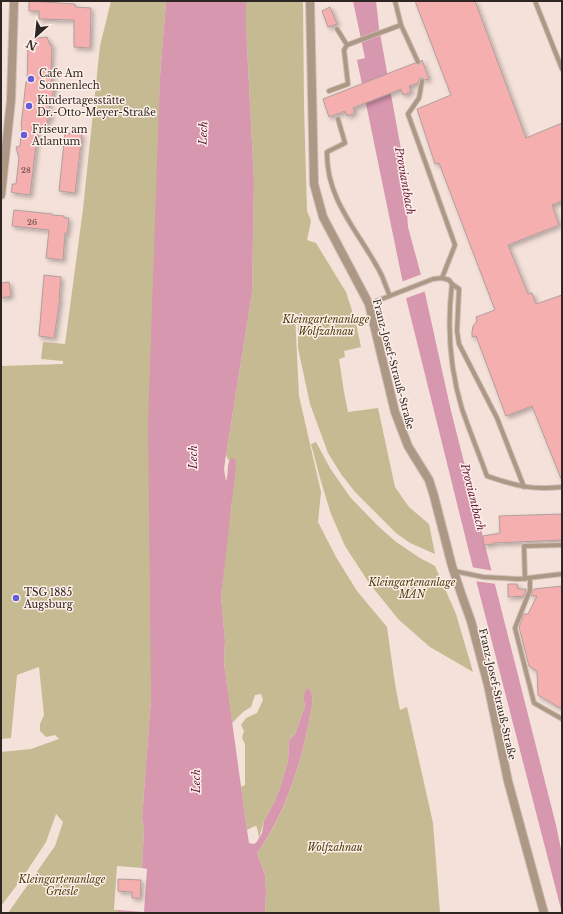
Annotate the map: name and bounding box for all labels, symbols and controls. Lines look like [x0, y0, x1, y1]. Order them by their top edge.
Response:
north arrow [16, 16, 56, 56]
text: N [23, 36, 39, 53]
place label: Cafe Am Sonnenlech [39, 67, 100, 92]
marker: Cafe Am Sonnenlech [26, 74, 36, 84]
place label: Kindertagesstätte Dr.-Otto-Meyer-Straße [37, 94, 156, 119]
marker: Kindertagesstätte Dr.-Otto-Meyer-Straße [24, 101, 34, 111]
water label: Lech [196, 121, 210, 146]
place label: Friseur am Atlantum [31, 123, 88, 148]
marker: Friseur am Atlantum [19, 130, 29, 140]
water label: Proviantbach [392, 145, 418, 216]
house number: 28 [21, 165, 31, 175]
house number: 26 [27, 217, 37, 227]
street label: Franz-Josef-Strauß-Straße [370, 297, 417, 431]
park label: Kleingartenanlage Wolfzahnau [282, 313, 370, 338]
water label: Lech [186, 445, 200, 470]
water label: Proviantbach [458, 461, 488, 532]
park label: Kleingartenanlage MAN [368, 576, 456, 601]
place label: TSG 1885 Augsburg [23, 586, 74, 611]
marker: TSG 1885 Augsburg [11, 593, 21, 603]
street label: Franz-Josef-Strauß-Straße [476, 627, 519, 761]
water label: Lech [189, 769, 203, 794]
park label: Wolfzahnau [307, 841, 363, 854]
park label: Kleingartenanlage Griesle [18, 873, 106, 898]

